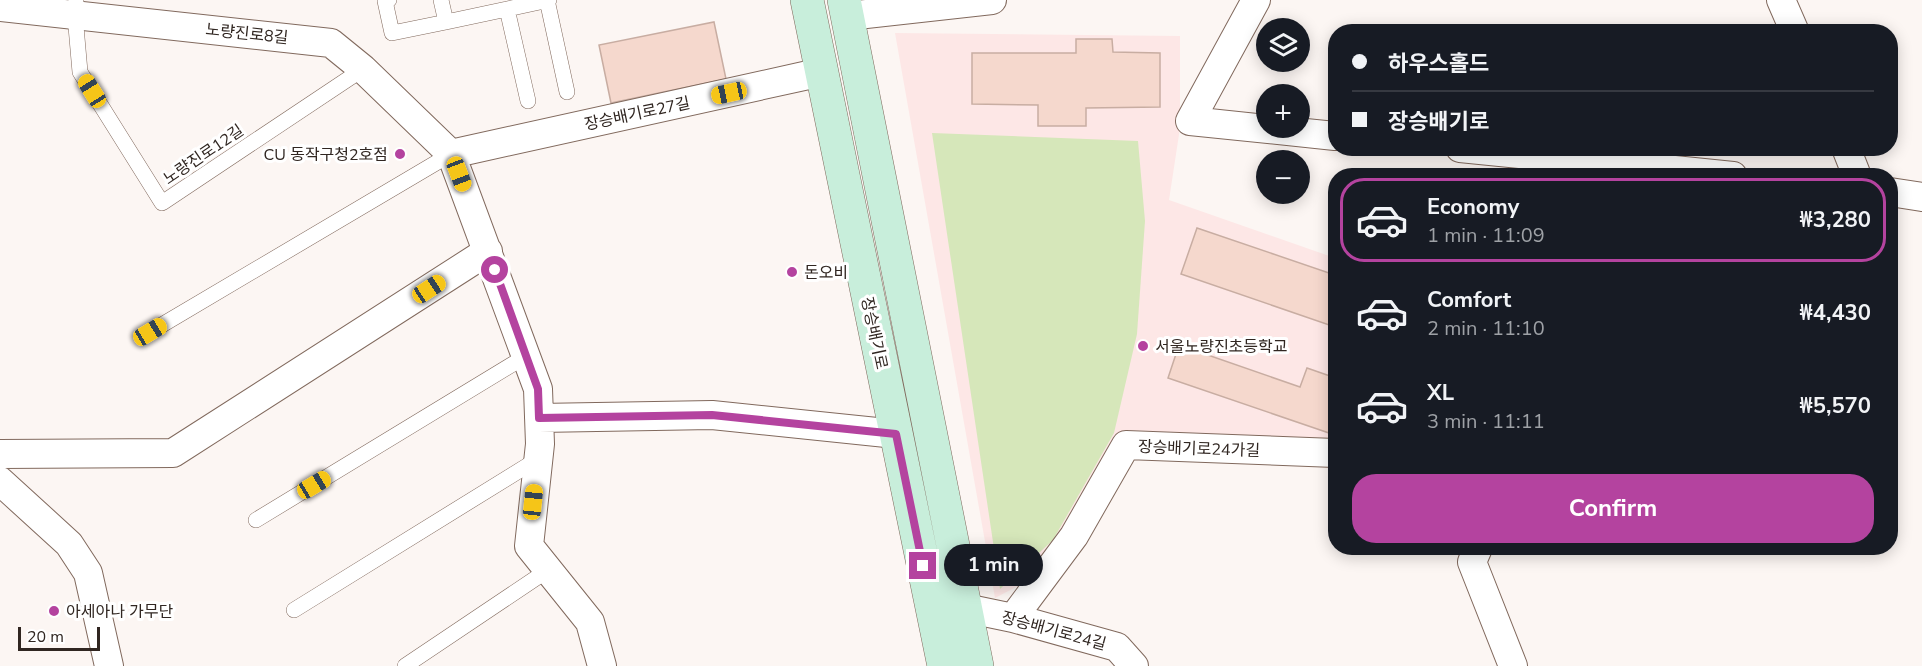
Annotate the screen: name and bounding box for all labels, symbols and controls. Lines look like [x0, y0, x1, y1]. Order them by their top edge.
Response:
map controls [1256, 18, 1310, 204]
button: layers [1256, 18, 1310, 72]
street label: 노량진로8길 [204, 19, 289, 49]
text: 하우스홀드 [1388, 49, 1489, 79]
car [75, 71, 109, 111]
car [710, 80, 748, 106]
button: + [1256, 84, 1310, 138]
street label: 장승배기로27길 [582, 92, 692, 136]
text: 장승배기로 [1388, 107, 1489, 137]
street label: 노량진로12길 [159, 120, 248, 190]
place label: CU 동작구청2호점 [264, 144, 388, 166]
marker: CU 동작구청2호점 [393, 147, 407, 161]
button: − [1256, 150, 1310, 204]
car [444, 154, 474, 194]
text: Economy [1427, 192, 1519, 222]
icon: car [1355, 193, 1409, 247]
text: ₩3,280 [1800, 205, 1871, 235]
text: 1 min · 11:09 [1427, 222, 1545, 249]
route start [481, 256, 508, 283]
place label: 돈오비 [804, 262, 848, 284]
marker: 돈오비 [785, 265, 799, 279]
car [409, 272, 449, 306]
text: Comfort [1427, 285, 1511, 315]
icon: car [1355, 286, 1409, 340]
street label: 장승배기로 [856, 295, 892, 372]
text: ₩4,430 [1800, 298, 1871, 328]
car [130, 315, 170, 349]
text: 2 min · 11:10 [1427, 315, 1545, 342]
place label: 서울노량진초등학교 [1155, 336, 1287, 358]
marker: 서울노량진초등학교 [1136, 339, 1150, 353]
text: XL [1427, 378, 1454, 408]
icon: car [1355, 379, 1409, 433]
text: ₩5,570 [1800, 391, 1871, 421]
text: 3 min · 11:11 [1427, 408, 1545, 435]
street label: 장승배기로24가길 [1137, 436, 1260, 462]
car [294, 468, 334, 502]
button: Confirm [1352, 474, 1874, 543]
car [522, 483, 544, 521]
callout: 1 min [944, 545, 1043, 587]
text: 1 min [968, 551, 1019, 578]
route end [909, 552, 936, 579]
place label: 아세아나 가무단 [66, 601, 173, 623]
marker: 아세아나 가무단 [47, 604, 61, 618]
street label: 장승배기로24길 [999, 606, 1109, 656]
scale bar [18, 624, 100, 652]
text: 20 m [27, 626, 64, 648]

